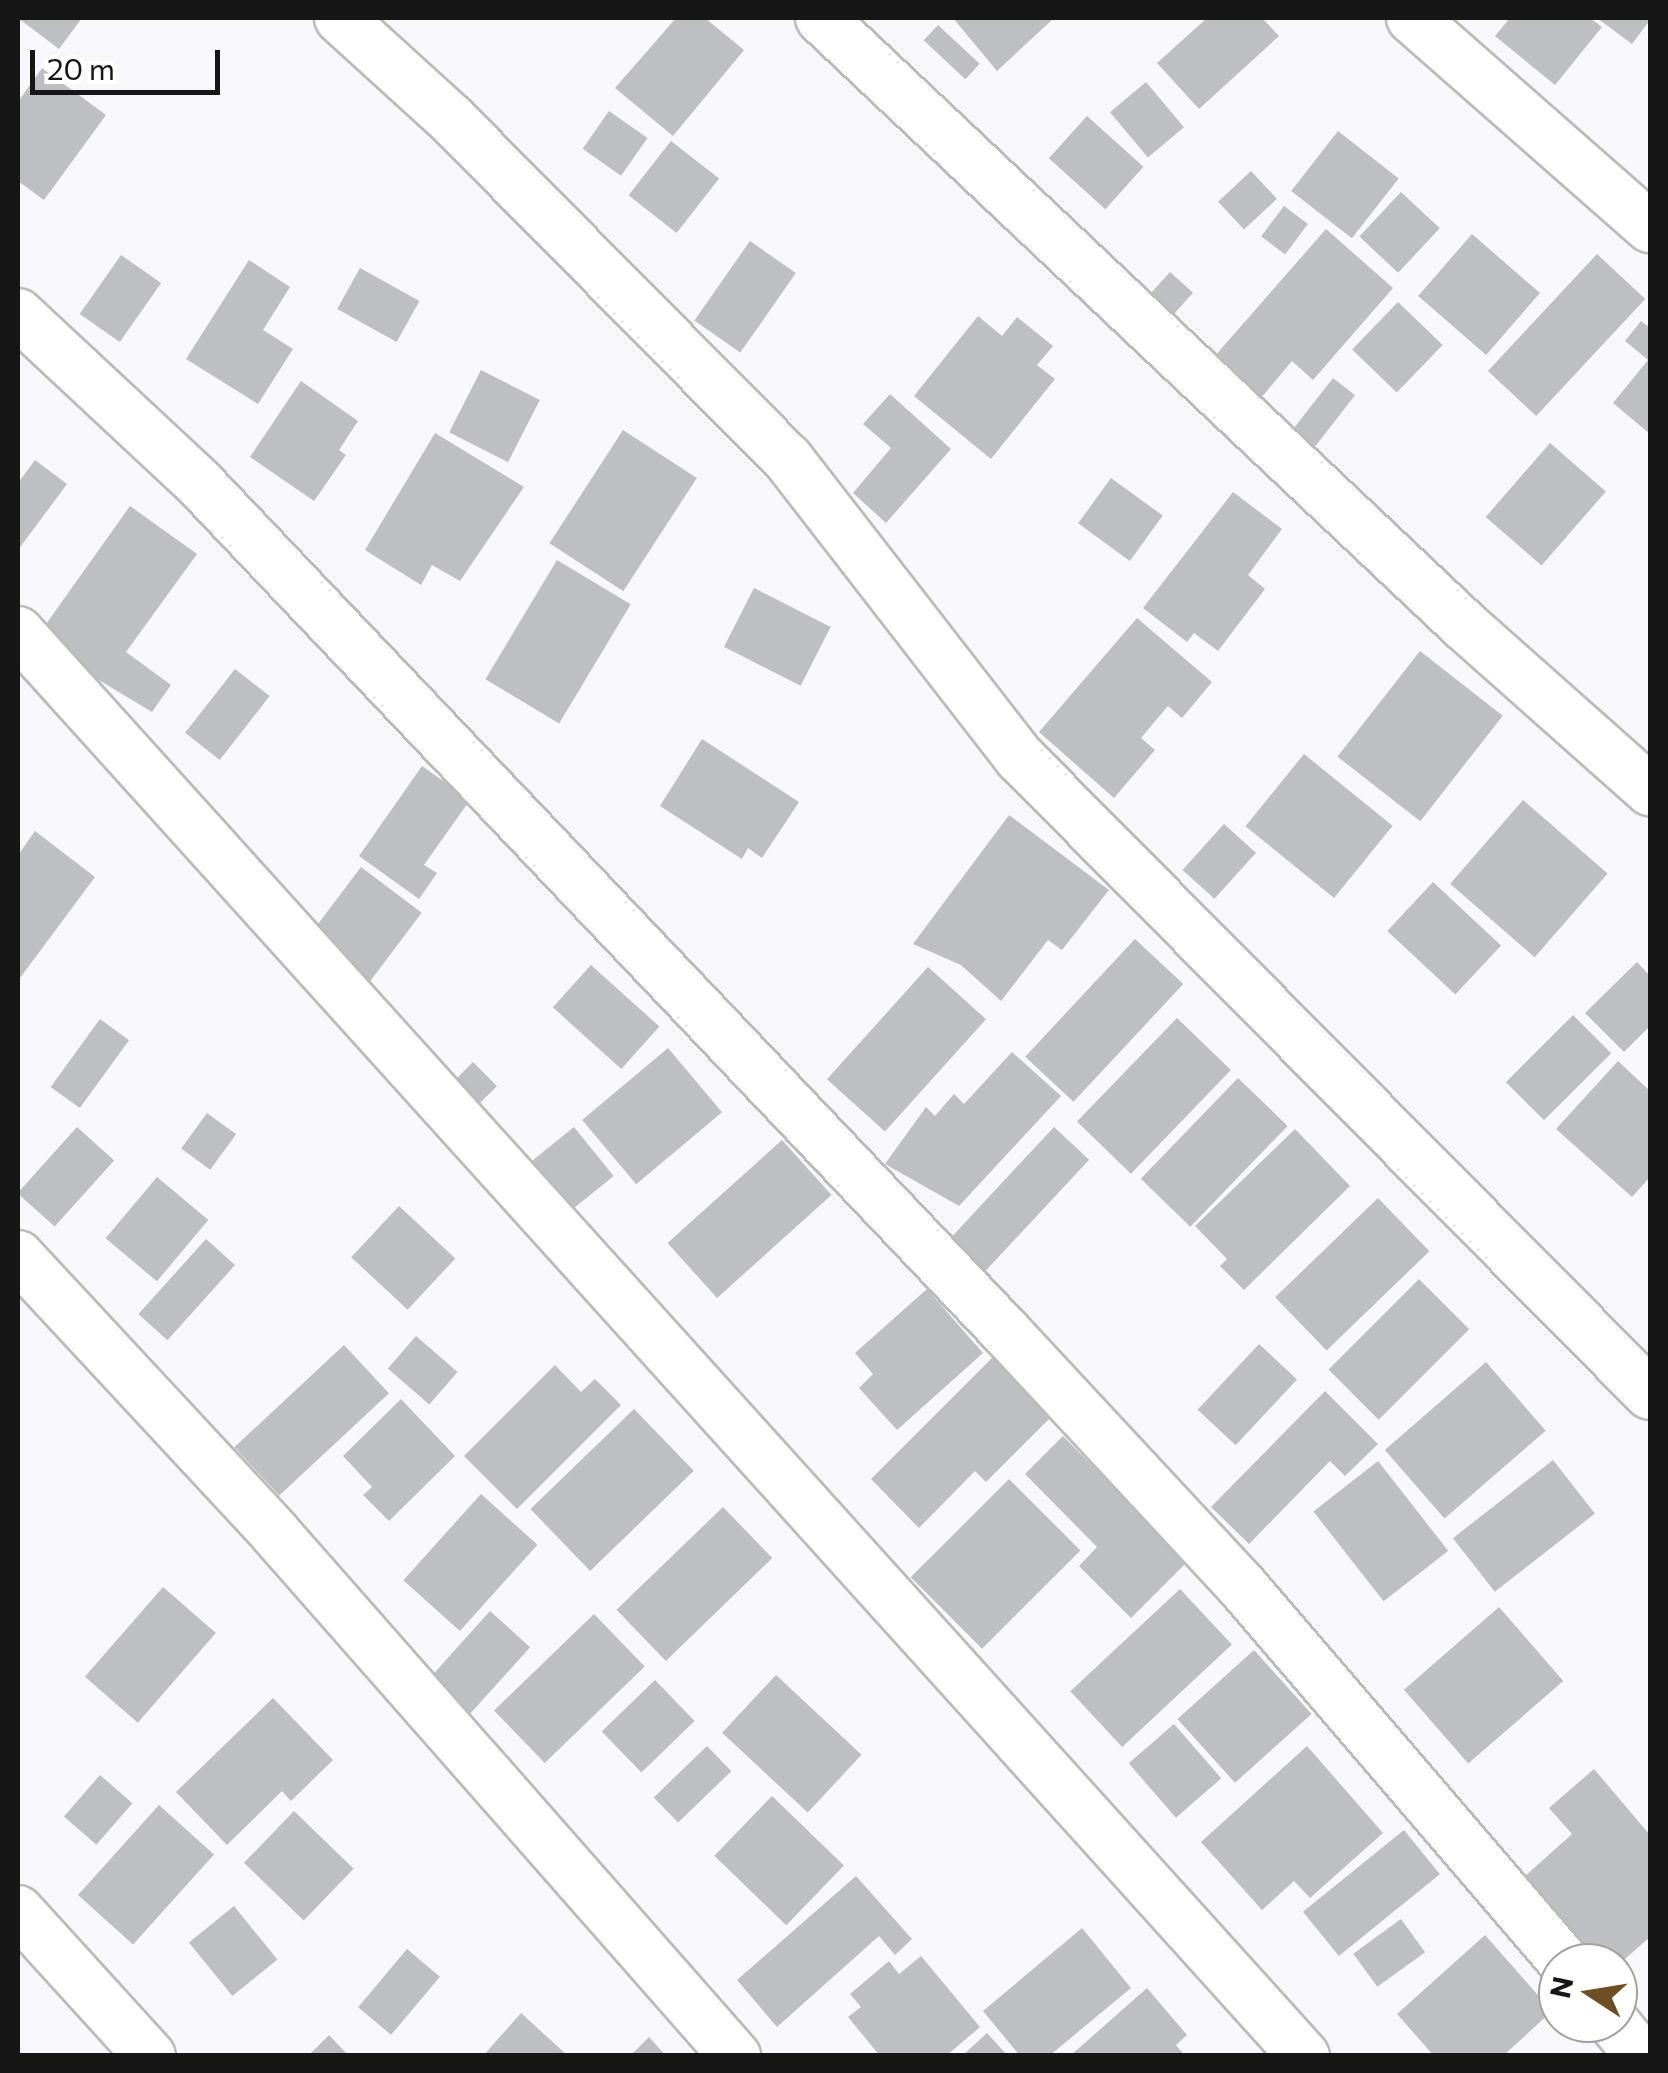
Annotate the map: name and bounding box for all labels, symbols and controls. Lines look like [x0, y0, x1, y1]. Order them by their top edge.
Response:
scale bar [35, 30, 225, 92]
text: 20 m [47, 49, 115, 86]
north arrow [1538, 1943, 1638, 2043]
text: N [1542, 1973, 1579, 2001]

